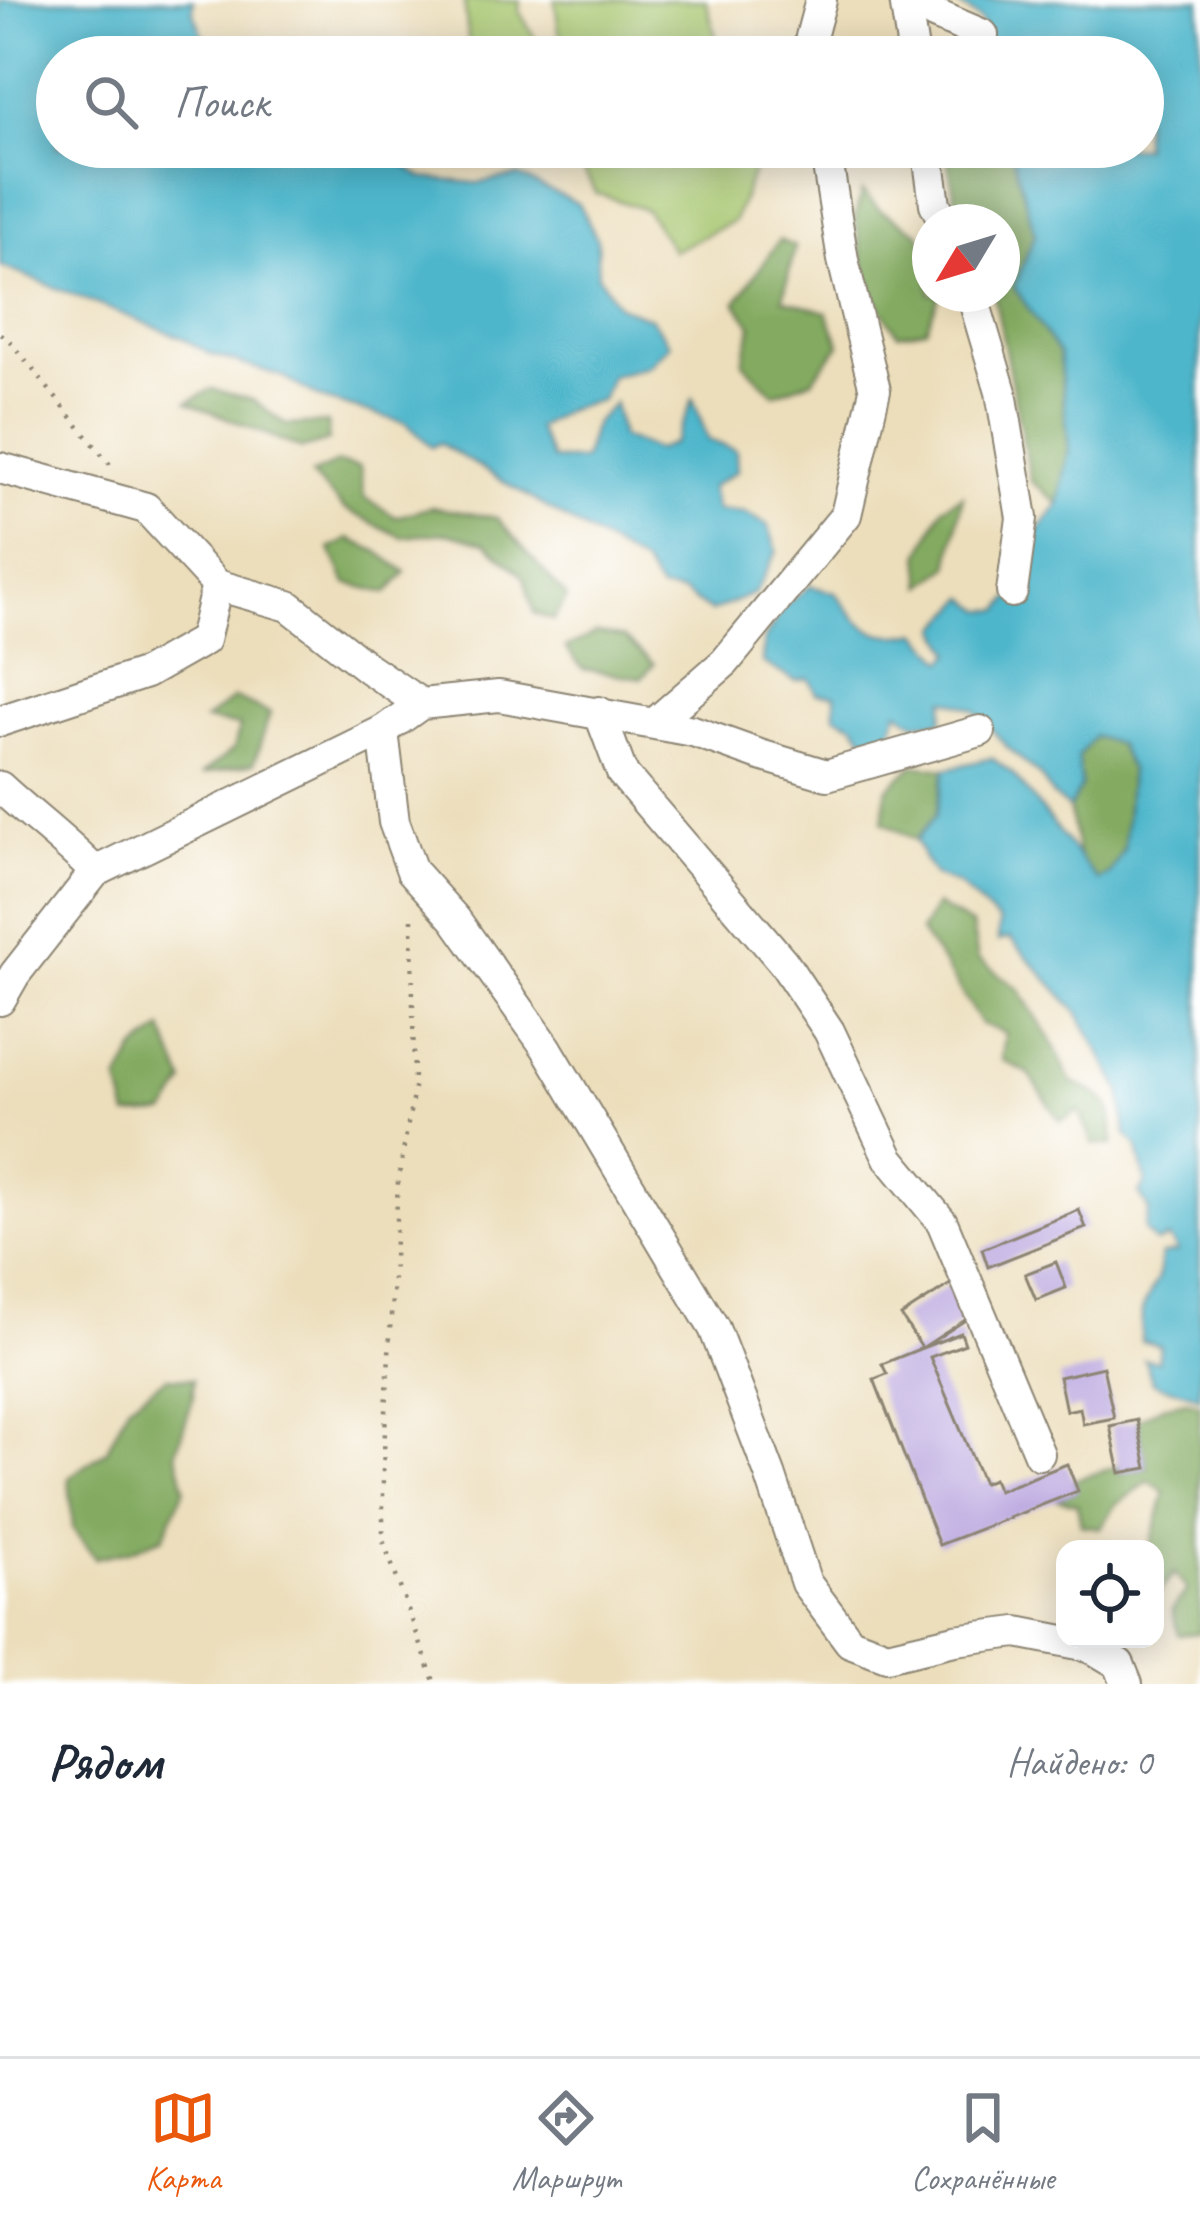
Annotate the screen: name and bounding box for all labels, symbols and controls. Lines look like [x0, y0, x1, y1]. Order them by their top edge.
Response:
search box [36, 36, 1164, 168]
icon: search [78, 69, 144, 135]
text: Поиск [174, 74, 269, 131]
north arrow [912, 204, 1020, 312]
map controls [1056, 1540, 1164, 1648]
button: locate [1056, 1540, 1164, 1648]
text: Рядом [48, 1730, 162, 1794]
text: Найдено: 0 [1007, 1738, 1152, 1787]
tab: Карта [145, 2085, 221, 2199]
tab: Маршрут [512, 2085, 621, 2199]
tab: Сохранённые [911, 2085, 1055, 2199]

